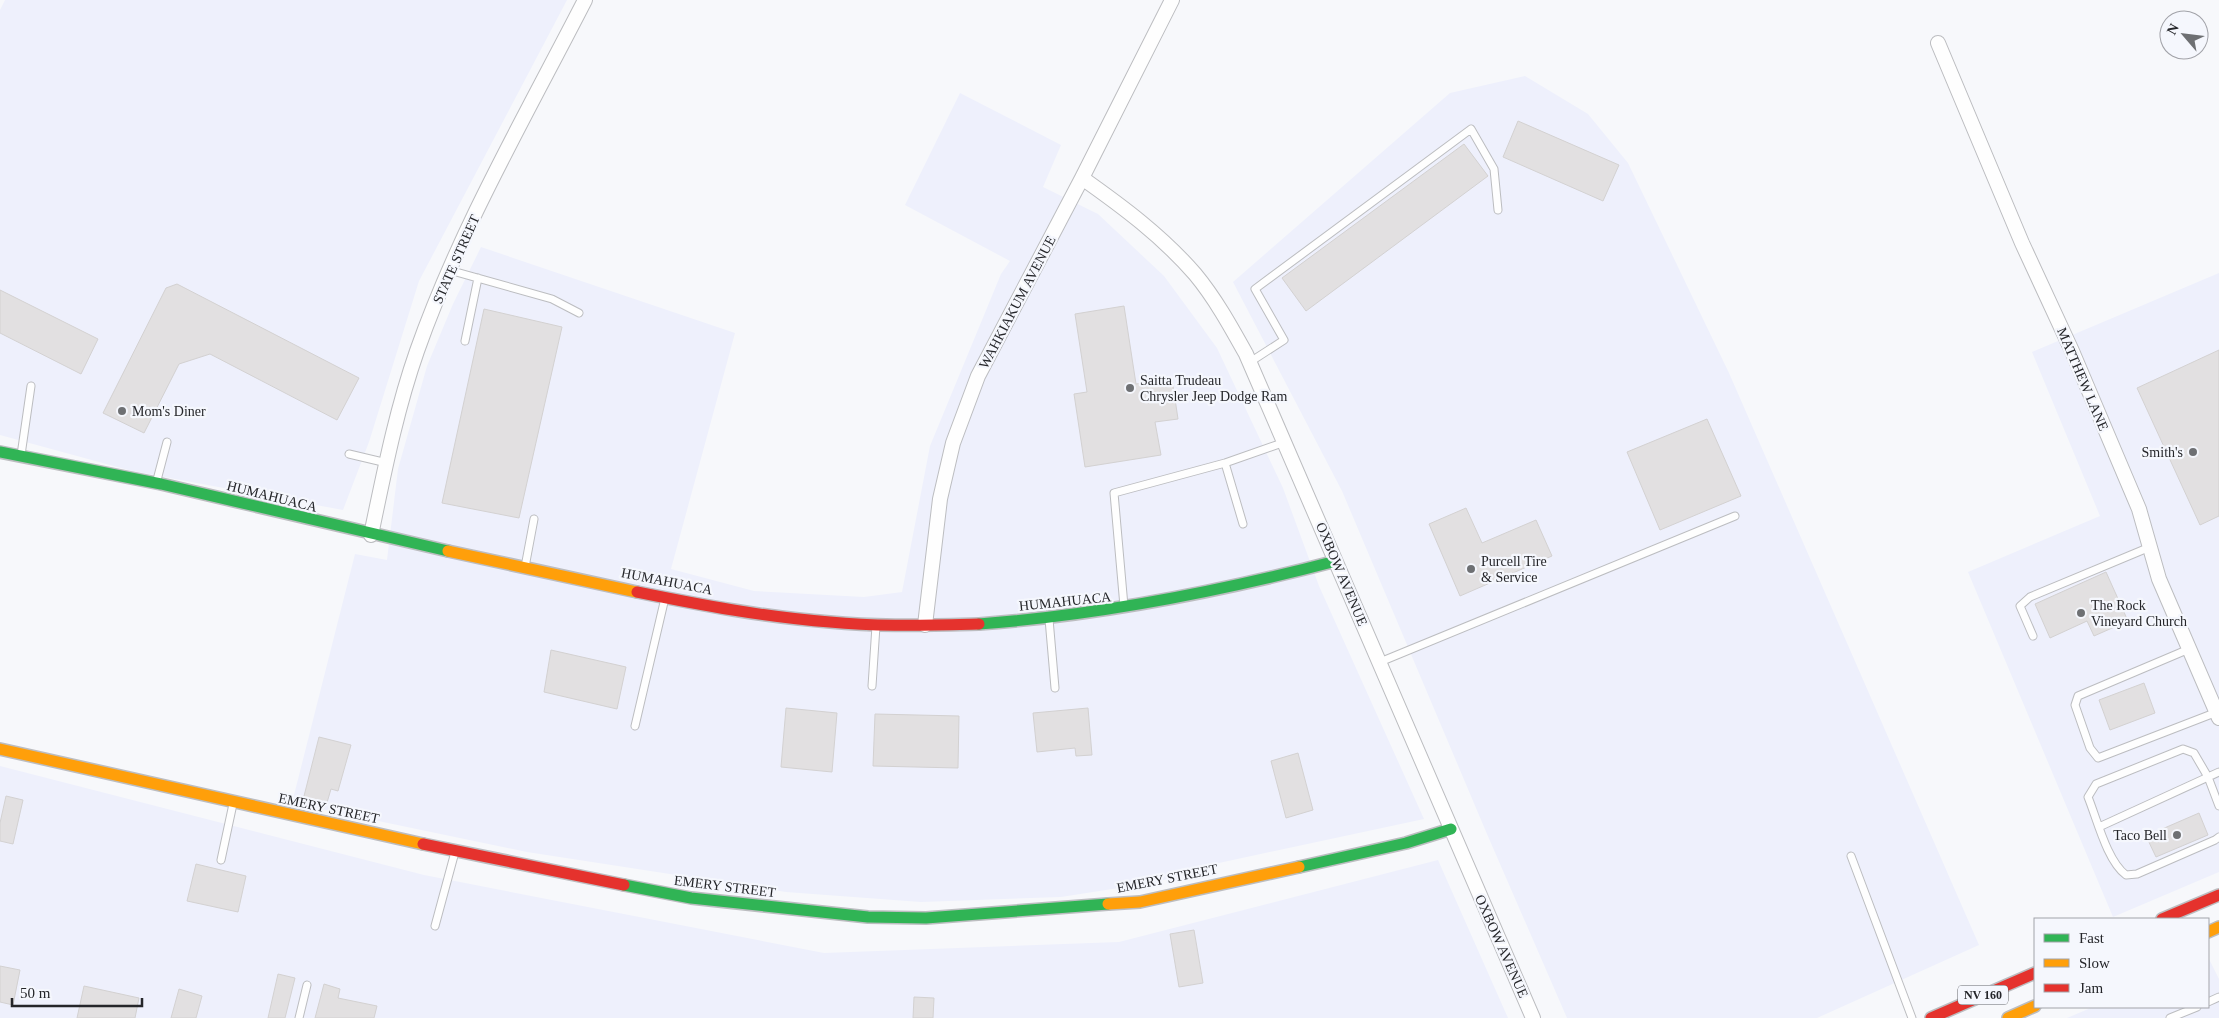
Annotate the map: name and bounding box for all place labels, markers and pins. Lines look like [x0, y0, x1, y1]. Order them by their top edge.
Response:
place label: Saitta Trudeau Chrysler Jeep Dodge Ram [1140, 373, 1287, 404]
marker: Saitta Trudeau Chrysler Jeep Dodge Ram [1124, 382, 1136, 394]
place label: Mom's Diner [132, 404, 206, 419]
marker: Mom's Diner [116, 405, 128, 417]
place label: Smith's [2142, 445, 2183, 460]
marker: Smith's [2187, 446, 2199, 458]
place label: Purcell Tire & Service [1481, 554, 1547, 585]
marker: Purcell Tire & Service [1465, 563, 1477, 575]
place label: The Rock Vineyard Church [2091, 598, 2187, 629]
marker: The Rock Vineyard Church [2075, 607, 2087, 619]
place label: Taco Bell [2113, 828, 2167, 843]
marker: Taco Bell [2171, 829, 2183, 841]

